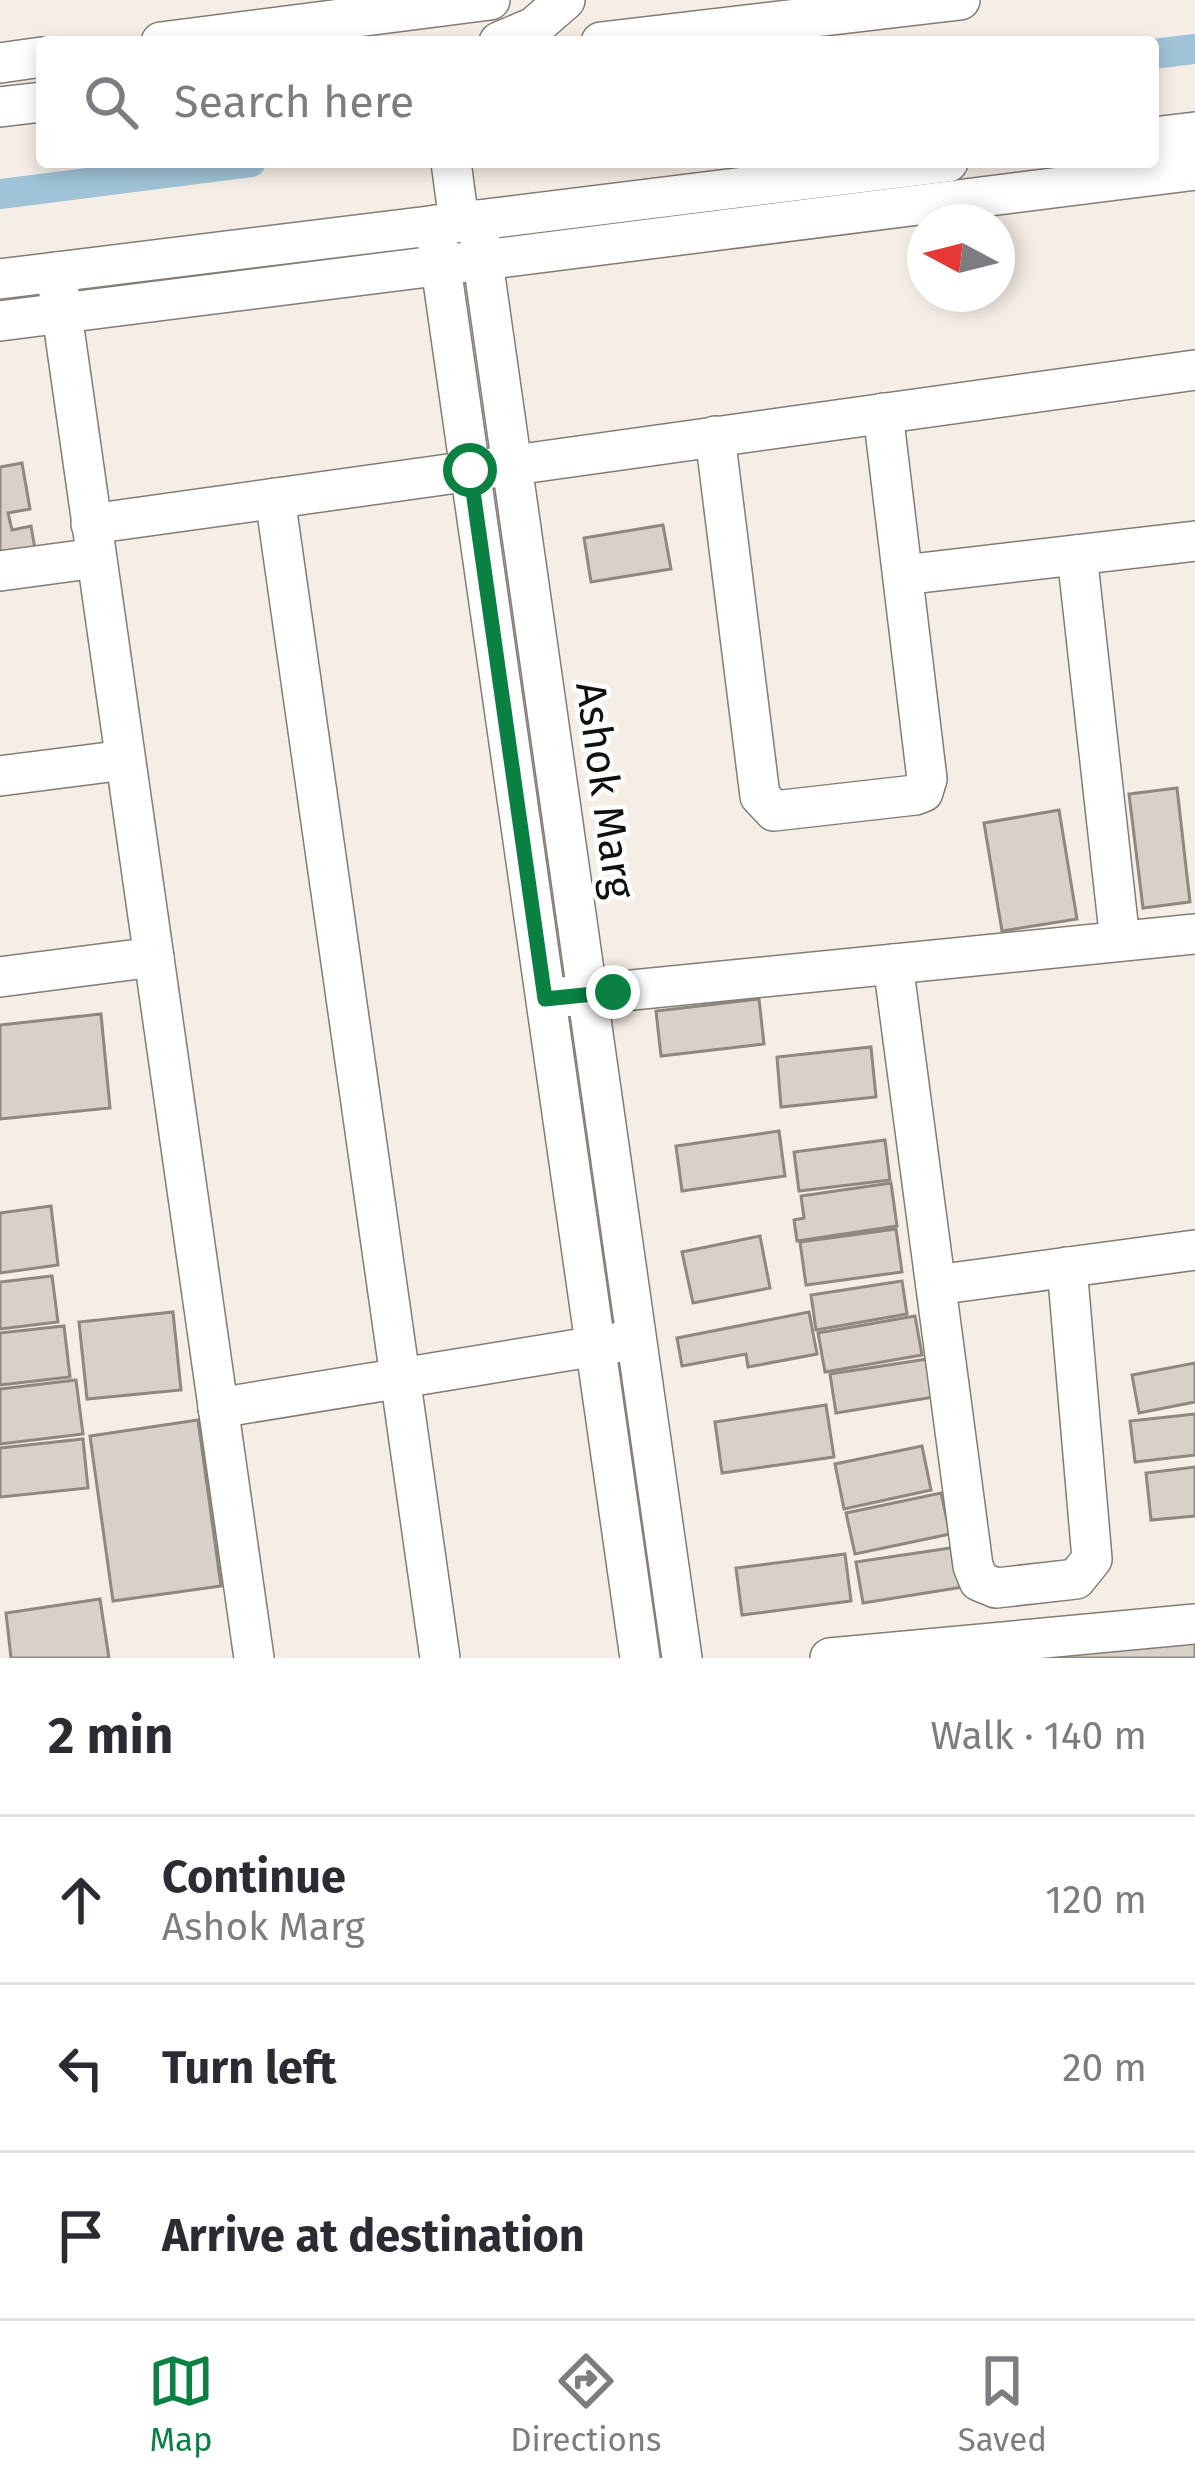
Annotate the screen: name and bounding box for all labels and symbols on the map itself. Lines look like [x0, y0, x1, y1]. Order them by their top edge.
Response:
north arrow [907, 204, 1015, 312]
route start [443, 443, 497, 497]
street label: Ashok Marg [565, 679, 645, 902]
route end [586, 965, 640, 1019]

